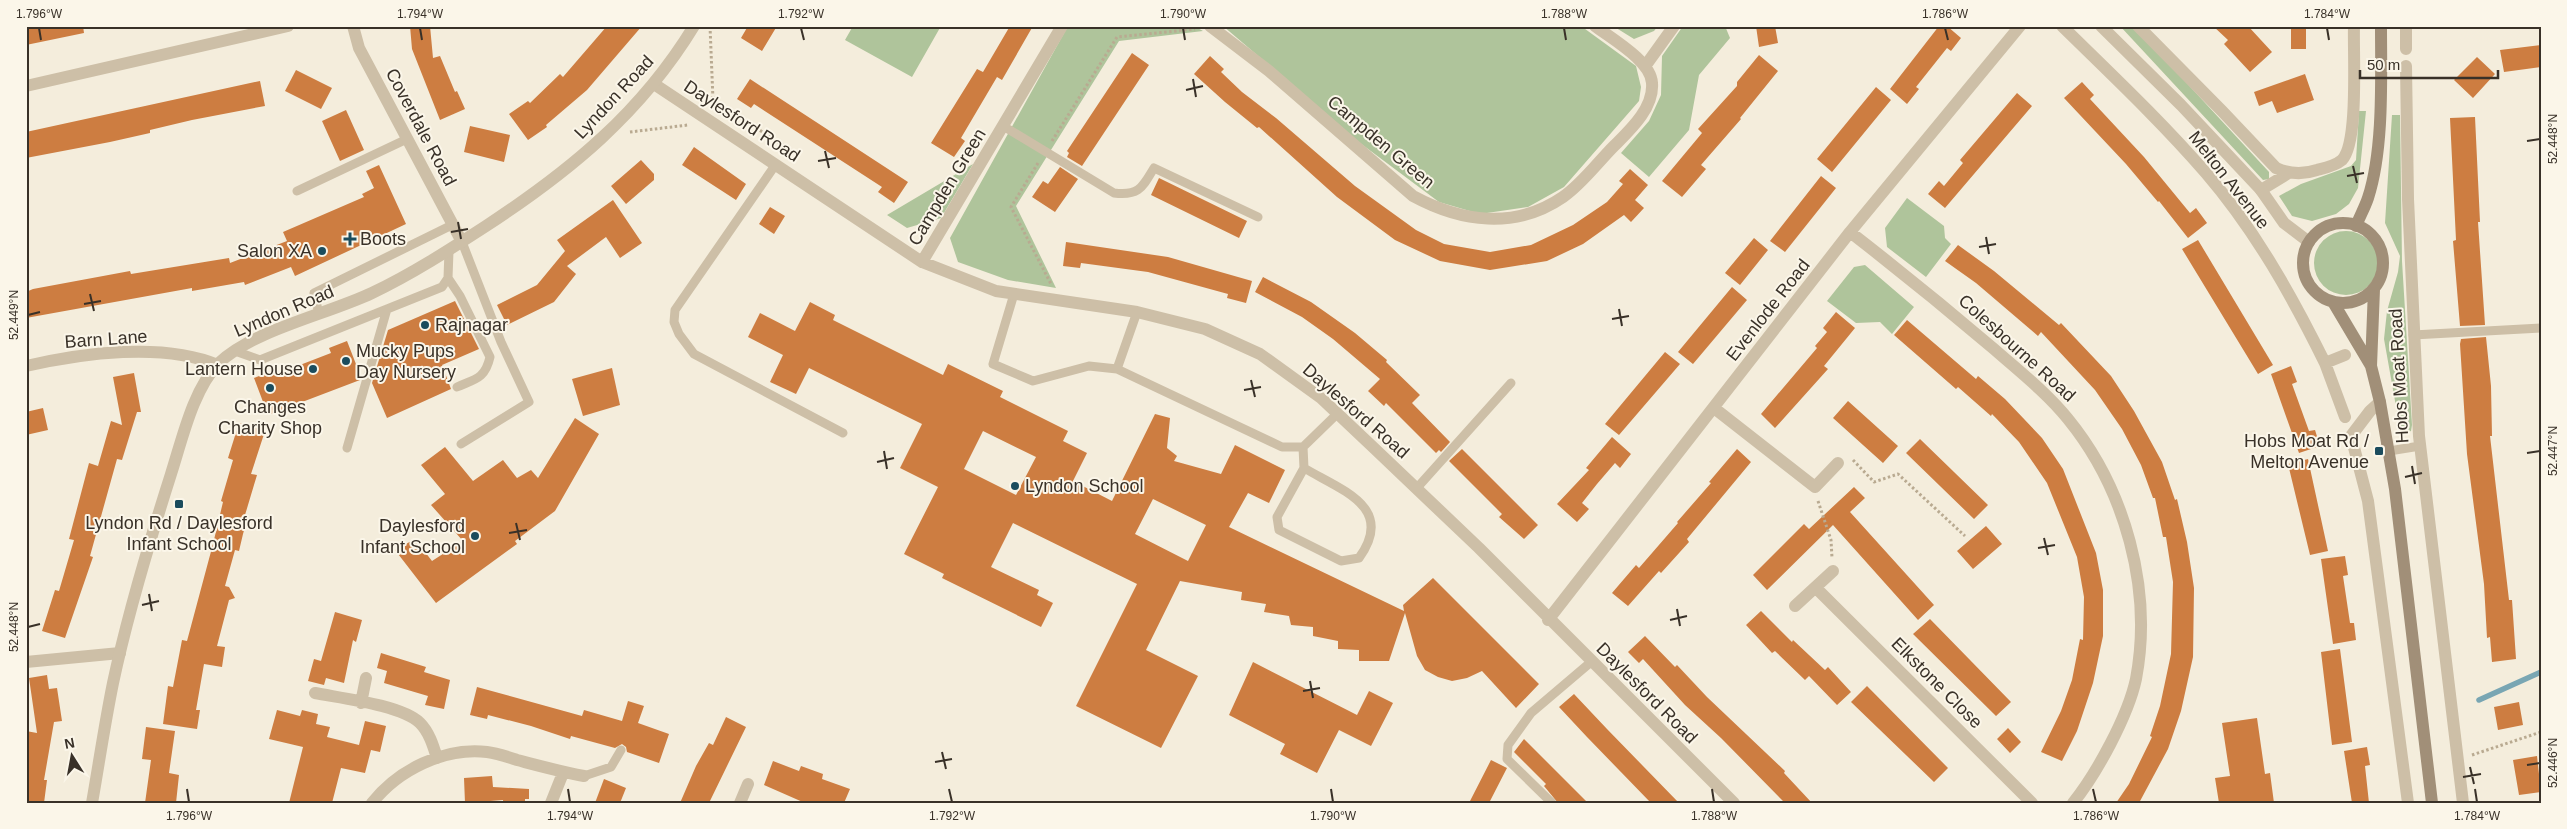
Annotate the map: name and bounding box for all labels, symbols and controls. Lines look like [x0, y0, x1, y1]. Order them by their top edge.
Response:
text: 1.796°W [16, 7, 63, 21]
text: 1.794°W [397, 7, 444, 21]
text: 1.792°W [778, 7, 825, 21]
text: 1.790°W [1160, 7, 1207, 21]
text: 1.788°W [1541, 7, 1588, 21]
text: 1.786°W [1922, 7, 1969, 21]
text: 1.784°W [2304, 7, 2351, 21]
scale bar [2360, 48, 2497, 80]
street label: Lyndon Road [570, 51, 658, 143]
text: 50 m [2367, 56, 2400, 73]
street label: Coverdale Road [382, 65, 460, 189]
street label: Daylesford Road [680, 76, 804, 166]
street label: Campden Green [1324, 92, 1438, 192]
text: 52.448°N [2546, 114, 2560, 164]
street label: Campden Green [904, 125, 990, 249]
street label: Melton Avenue [2185, 127, 2273, 233]
place label: Boots [360, 229, 406, 249]
marker: Boots [344, 233, 356, 245]
place label: Salon XA [237, 241, 312, 261]
marker: Salon XA [316, 245, 328, 257]
street label: Evenlode Road [1722, 255, 1814, 365]
street label: Lyndon Road [231, 281, 337, 341]
text: 52.449°N [7, 290, 21, 340]
street label: Colesbourne Road [1955, 290, 2079, 406]
street label: Hobs Moat Road [2385, 308, 2413, 444]
place label: Rajnagar [435, 315, 508, 335]
marker: Rajnagar [419, 319, 431, 331]
street label: Barn Lane [64, 326, 148, 352]
place label: Mucky Pups Day Nursery [356, 341, 456, 382]
marker: Mucky Pups Day Nursery [340, 355, 352, 367]
place label: Lantern House [185, 359, 303, 379]
street label: Daylesford Road [1299, 359, 1413, 463]
marker: Lantern House [307, 363, 319, 375]
marker: Changes Charity Shop [264, 382, 276, 394]
place label: Changes Charity Shop [218, 397, 322, 438]
text: 52.447°N [2546, 426, 2560, 476]
place label: Hobs Moat Rd / Melton Avenue [2244, 431, 2369, 472]
marker: Hobs Moat Rd / Melton Avenue [2373, 445, 2385, 457]
place label: Lyndon School [1025, 476, 1143, 496]
marker: Lyndon School [1009, 480, 1021, 492]
marker: Lyndon Rd / Daylesford Infant School [173, 498, 185, 510]
place label: Lyndon Rd / Daylesford Infant School [85, 513, 273, 554]
place label: Daylesford Infant School [360, 516, 465, 557]
marker: Daylesford Infant School [469, 530, 481, 542]
text: 52.448°N [7, 602, 21, 652]
street label: Elkstone Close [1887, 633, 1987, 733]
street label: Daylesford Road [1593, 639, 1701, 747]
north arrow [48, 732, 98, 782]
text: N [63, 734, 76, 752]
text: 52.446°N [2546, 738, 2560, 788]
text: 1.796°W [166, 809, 213, 823]
text: 1.794°W [547, 809, 594, 823]
text: 1.792°W [929, 809, 976, 823]
text: 1.790°W [1310, 809, 1357, 823]
text: 1.788°W [1691, 809, 1738, 823]
text: 1.786°W [2073, 809, 2120, 823]
text: 1.784°W [2454, 809, 2501, 823]

